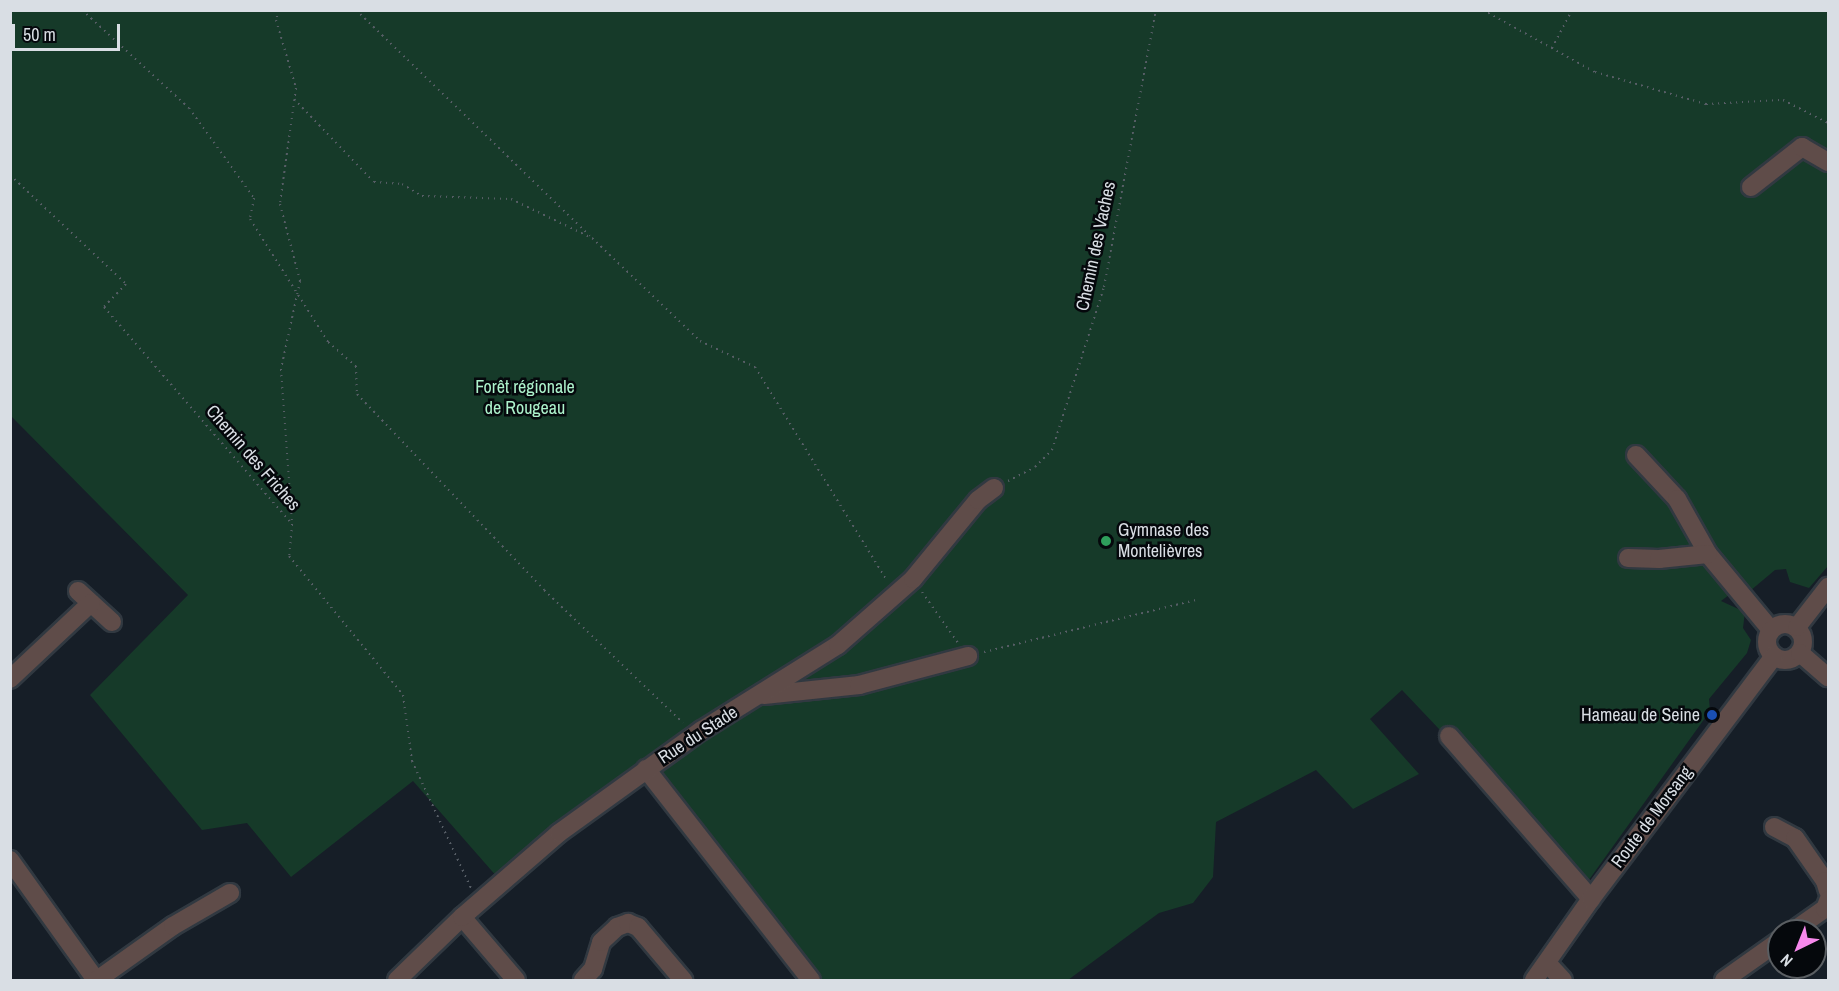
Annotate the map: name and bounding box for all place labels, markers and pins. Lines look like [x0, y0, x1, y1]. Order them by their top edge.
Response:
place label: Gymnase des Montelièvres [1118, 520, 1209, 562]
marker: Gymnase des Montelièvres [1099, 534, 1113, 548]
place label: Hameau de Seine [1581, 704, 1700, 726]
marker: Hameau de Seine [1705, 708, 1719, 722]

